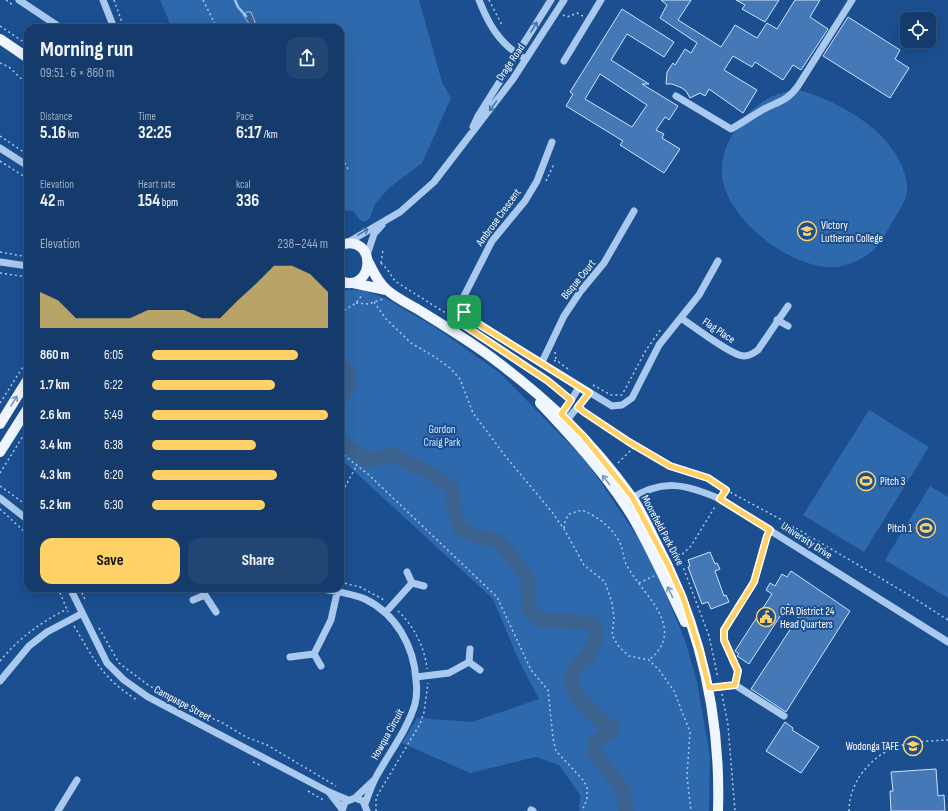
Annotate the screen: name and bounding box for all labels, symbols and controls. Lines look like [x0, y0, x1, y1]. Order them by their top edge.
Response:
map controls [900, 12, 936, 48]
button: locate [900, 12, 936, 48]
one-way arrow [530, 22, 538, 33]
text: Morning run [40, 36, 133, 63]
button: share [286, 37, 328, 79]
street label: Drage Road [493, 41, 528, 83]
text: 09:51 · 6 × 860 m [40, 65, 114, 81]
one-way arrow [489, 101, 497, 112]
text: Distance [40, 110, 72, 123]
text: Time [138, 110, 156, 123]
text: Pace [236, 110, 254, 123]
text: 5.16 [40, 123, 66, 143]
text: 32:25 [138, 123, 172, 143]
text: 6:17 [236, 123, 262, 143]
text: km [66, 128, 79, 141]
text: /km [262, 128, 278, 141]
text: Elevation [40, 178, 74, 191]
text: Heart rate [138, 178, 176, 191]
text: kcal [236, 178, 251, 191]
street label: Ambrose Crescent [473, 186, 524, 249]
text: 42 [40, 191, 55, 211]
text: 154 [138, 191, 160, 211]
text: 336 [236, 191, 259, 211]
text: m [55, 196, 64, 209]
text: bpm [160, 196, 178, 209]
place label: Victory Lutheran College [821, 219, 883, 245]
school or university icon: Victory Lutheran College [796, 220, 818, 242]
one-way arrow [357, 228, 368, 236]
text: Elevation [40, 236, 80, 252]
text: 238–244 m [278, 236, 328, 252]
street label: Bisque Court [558, 256, 599, 302]
pin [447, 295, 481, 329]
icon: arrive [453, 301, 475, 323]
street label: Flag Place [700, 315, 737, 346]
text: 860 m [40, 347, 69, 363]
text: 6:05 [104, 347, 123, 363]
text: 1.7 km [40, 377, 70, 393]
text: 6:22 [104, 377, 123, 393]
one-way arrow [10, 396, 18, 407]
text: 2.6 km [40, 407, 71, 423]
text: 5:49 [104, 407, 123, 423]
park label: Gordon Craig Park [424, 423, 461, 449]
text: 3.4 km [40, 437, 71, 453]
text: 6:38 [104, 437, 123, 453]
text: 4.3 km [40, 467, 71, 483]
text: 6:20 [104, 467, 123, 483]
sports icon: Pitch 3 [855, 470, 877, 492]
one-way arrow [602, 474, 610, 485]
place label: Pitch 3 [880, 475, 906, 488]
street label: Moorefield Park Drive [639, 493, 687, 568]
text: 5.2 km [40, 497, 71, 513]
text: 6:30 [104, 497, 123, 513]
sports icon: Pitch 1 [915, 517, 937, 539]
street label: University Drive [779, 519, 835, 562]
place label: Pitch 1 [887, 522, 912, 535]
button: Save [40, 538, 180, 584]
button: Share [188, 538, 328, 584]
one-way arrow [666, 586, 673, 598]
place label: CFA District 24 Head Quarters [780, 605, 835, 631]
public building icon: CFA District 24 Head Quarters [755, 606, 777, 628]
street label: Campaspe Street [152, 683, 214, 724]
street label: Howqua Circuit [368, 706, 407, 762]
school or university icon: Wodonga TAFE [902, 735, 924, 757]
place label: Wodonga TAFE [846, 740, 899, 753]

